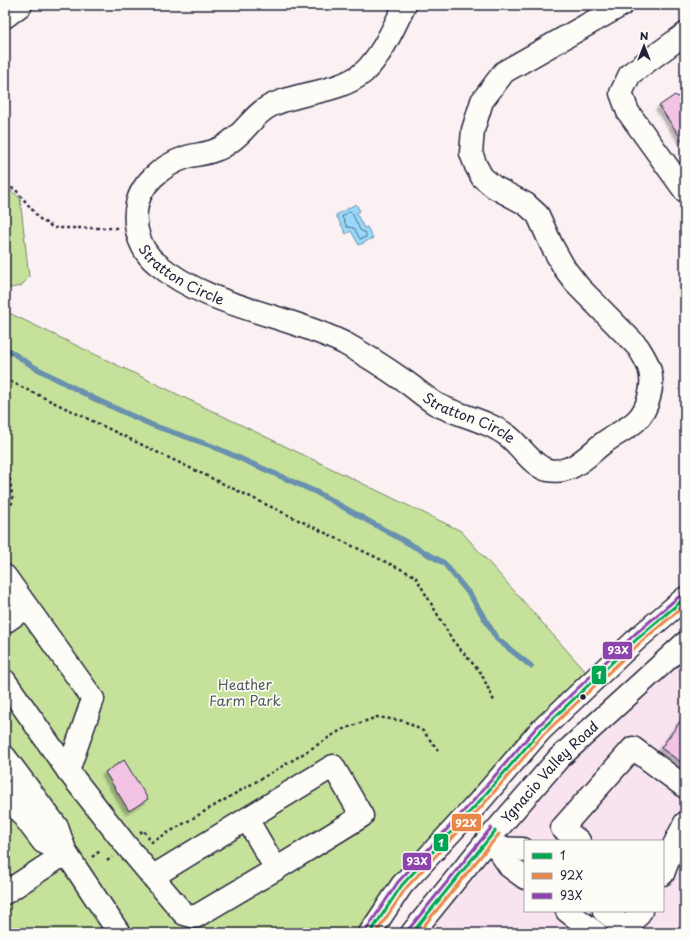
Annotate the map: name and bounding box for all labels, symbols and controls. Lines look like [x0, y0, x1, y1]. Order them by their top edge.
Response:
north arrow [624, 26, 664, 66]
text: N [640, 27, 649, 44]
street label: Stratton Circle [134, 240, 228, 310]
street label: Stratton Circle [418, 387, 521, 448]
line badge: 93X [602, 641, 633, 660]
text: 93X [608, 641, 629, 658]
line badge: 1 [591, 665, 607, 685]
text: 1 [596, 666, 602, 683]
park label: Heather Farm Park [209, 674, 281, 711]
unlabelled marker [578, 692, 588, 702]
street label: Ygnacio Valley Road [496, 716, 603, 828]
line badge: 92X [451, 813, 482, 832]
text: 92X [455, 814, 477, 831]
line badge: 1 [433, 833, 449, 852]
text: 1 [438, 834, 444, 851]
legend [524, 840, 664, 912]
text: 1 [560, 846, 565, 864]
line badge: 93X [402, 852, 432, 871]
text: 93X [407, 852, 428, 869]
text: 92X [560, 866, 583, 884]
text: 93X [560, 886, 583, 904]

